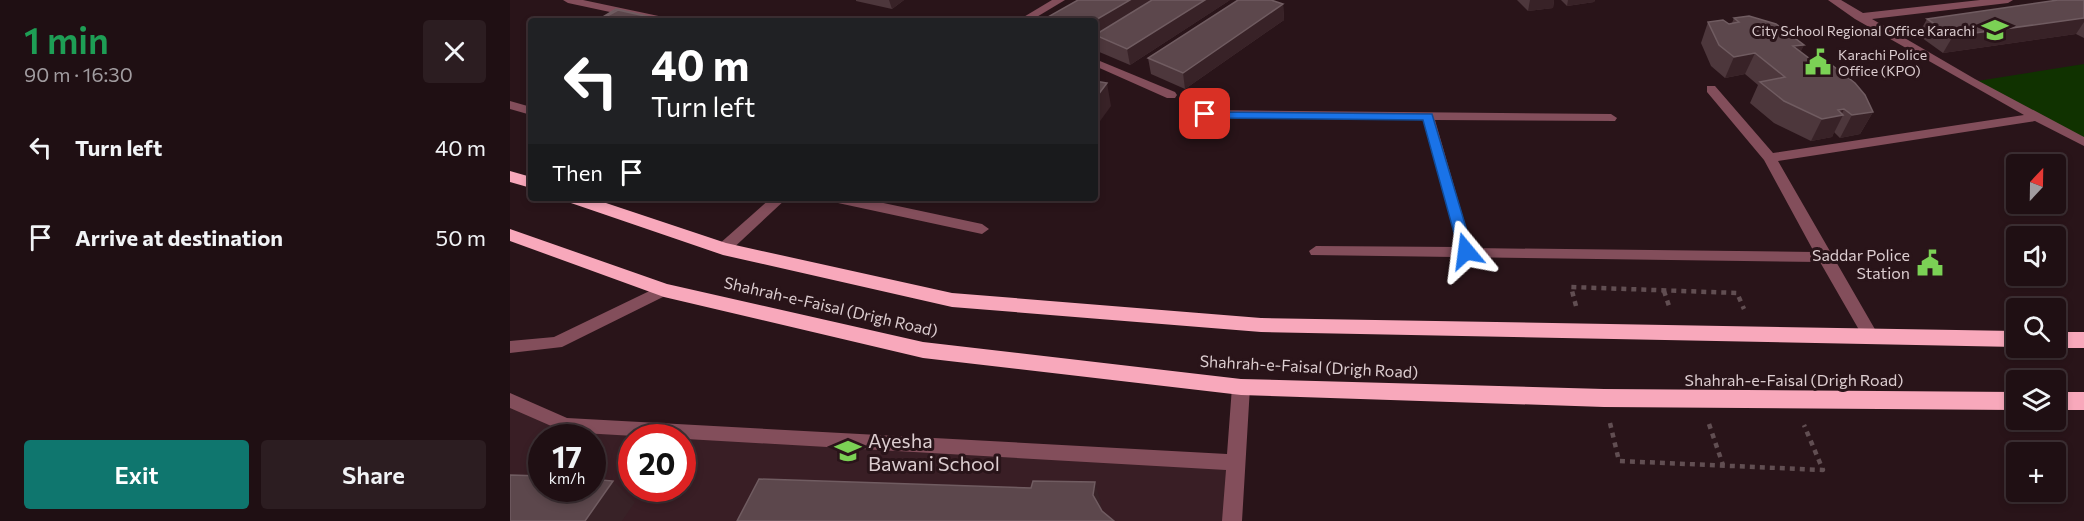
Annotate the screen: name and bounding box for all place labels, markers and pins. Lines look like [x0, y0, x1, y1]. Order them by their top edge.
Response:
school or university icon: City School Regional Office Karachi [1980, 15, 2010, 45]
place label: City School Regional Office Karachi [1752, 22, 1975, 39]
place label: Karachi Police Office (KPO) [1838, 46, 1927, 79]
public building icon: Karachi Police Office (KPO) [1803, 47, 1833, 77]
pin [1179, 88, 1230, 139]
place label: Saddar Police Station [1812, 245, 1910, 282]
public building icon: Saddar Police Station [1915, 248, 1945, 278]
place label: Ayesha Bawani School [868, 428, 1000, 475]
school or university icon: Ayesha Bawani School [833, 436, 863, 466]

